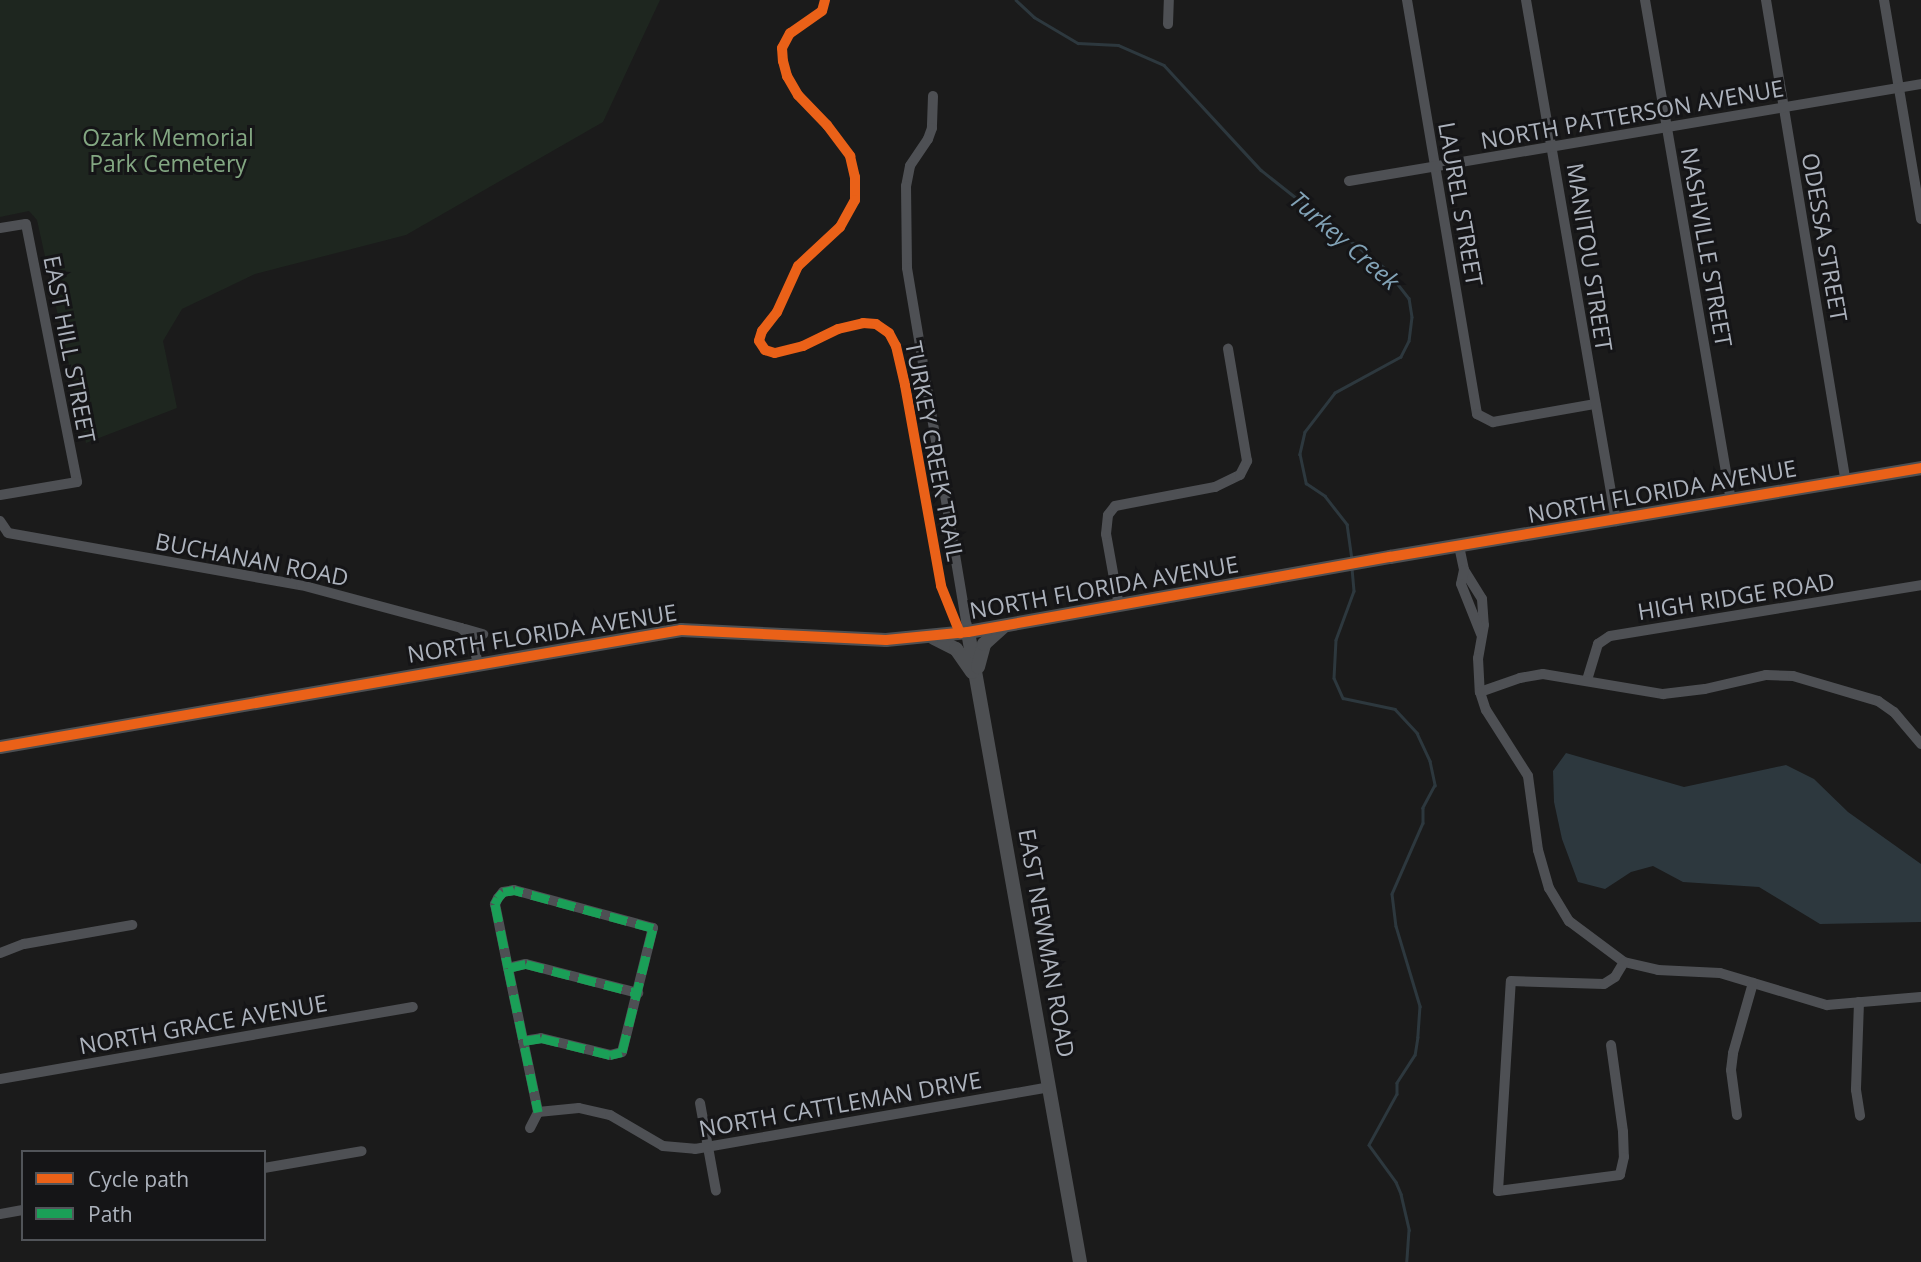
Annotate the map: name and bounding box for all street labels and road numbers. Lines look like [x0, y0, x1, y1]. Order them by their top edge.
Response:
street label: NORTH PATTERSON AVENUE [1478, 74, 1786, 154]
street label: LAUREL STREET [1433, 120, 1489, 288]
street label: NASHVILLE STREET [1676, 145, 1738, 349]
street label: ODESSA STREET [1797, 150, 1853, 324]
street label: MANITOU STREET [1562, 161, 1618, 353]
street label: EAST HILL STREET [38, 253, 102, 445]
street label: TURKEY CREEK TRAIL [900, 339, 970, 563]
street label: NORTH FLORIDA AVENUE [1525, 454, 1799, 528]
street label: BUCHANAN ROAD [153, 527, 351, 591]
street label: NORTH FLORIDA AVENUE [967, 550, 1241, 624]
street label: HIGH RIDGE ROAD [1635, 567, 1837, 625]
street label: NORTH FLORIDA AVENUE [405, 598, 679, 668]
street label: EAST NEWMAN ROAD [1013, 826, 1081, 1060]
street label: NORTH GRACE AVENUE [77, 989, 329, 1059]
street label: NORTH CATTLEMAN DRIVE [697, 1066, 983, 1142]

